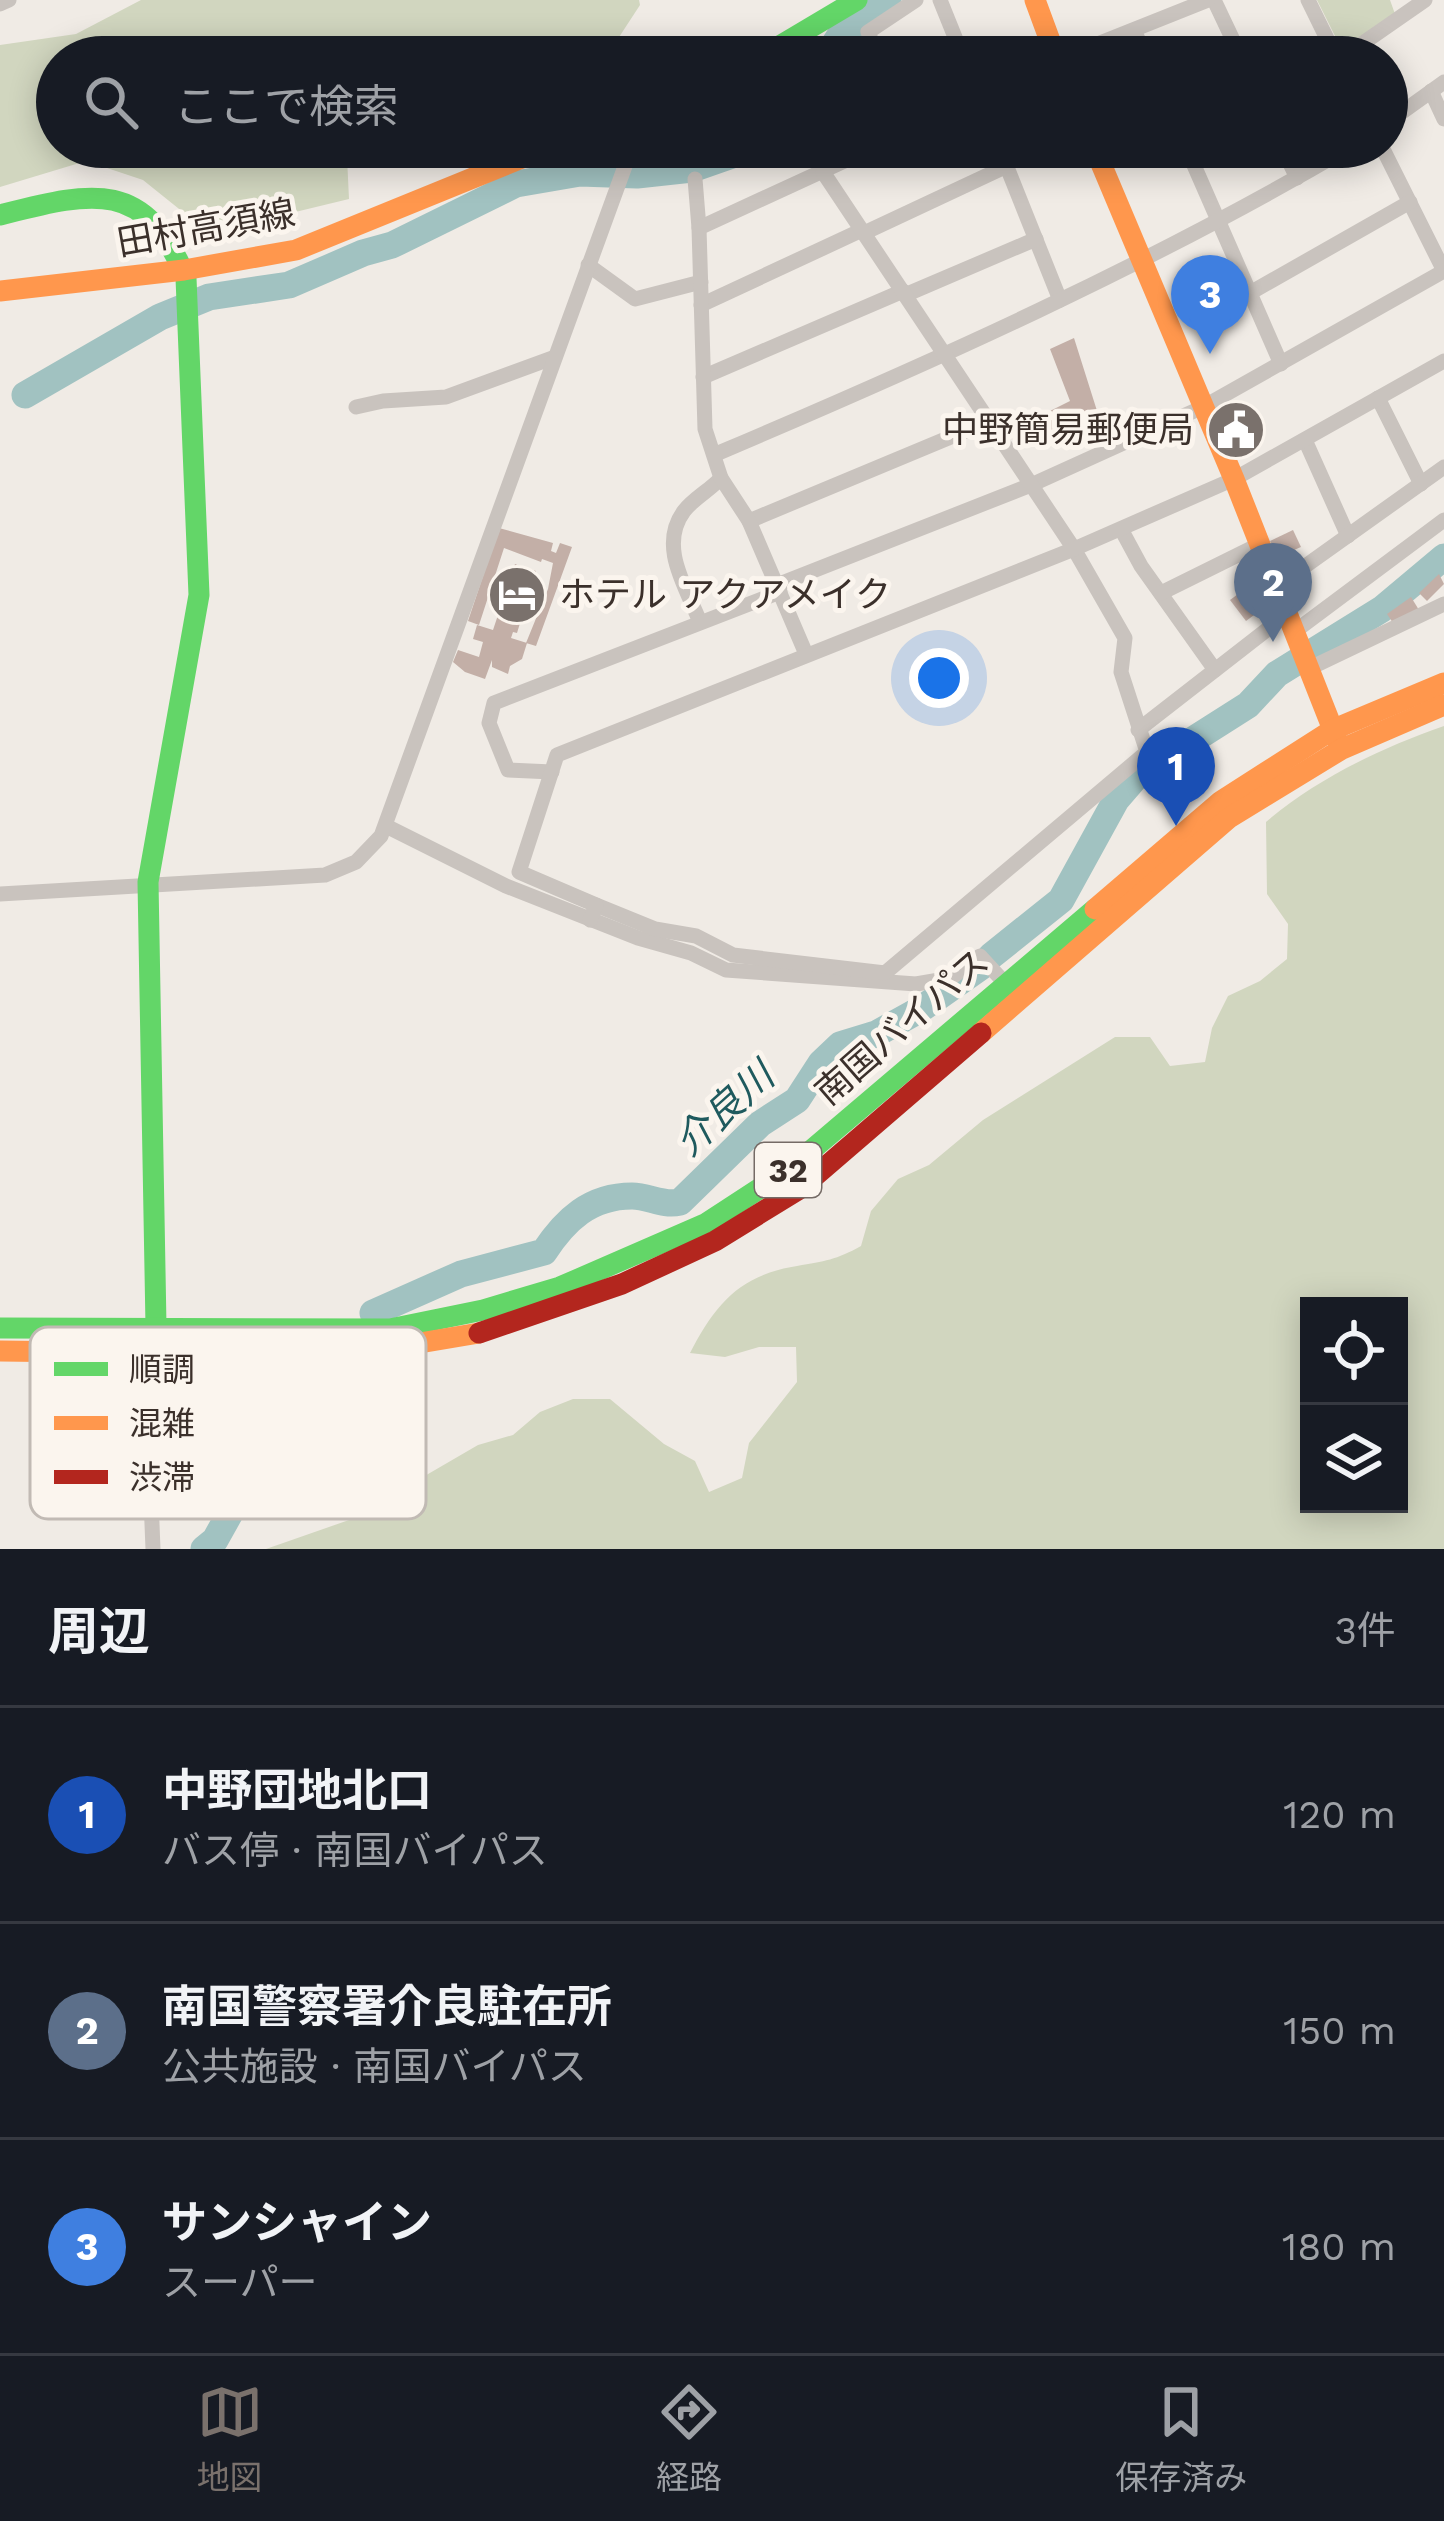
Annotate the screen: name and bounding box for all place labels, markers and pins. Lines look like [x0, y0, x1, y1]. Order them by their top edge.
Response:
pin: 3 [1171, 255, 1249, 354]
public building icon: 中野簡易郵便局 [1205, 399, 1267, 461]
place label: 中野簡易郵便局 [942, 409, 1194, 451]
pin: 2 [1234, 543, 1312, 642]
hotel icon: ホテル アクアメイク [486, 564, 548, 626]
place label: ホテル アクアメイク [559, 574, 891, 616]
pin: 1 [1137, 727, 1215, 826]

